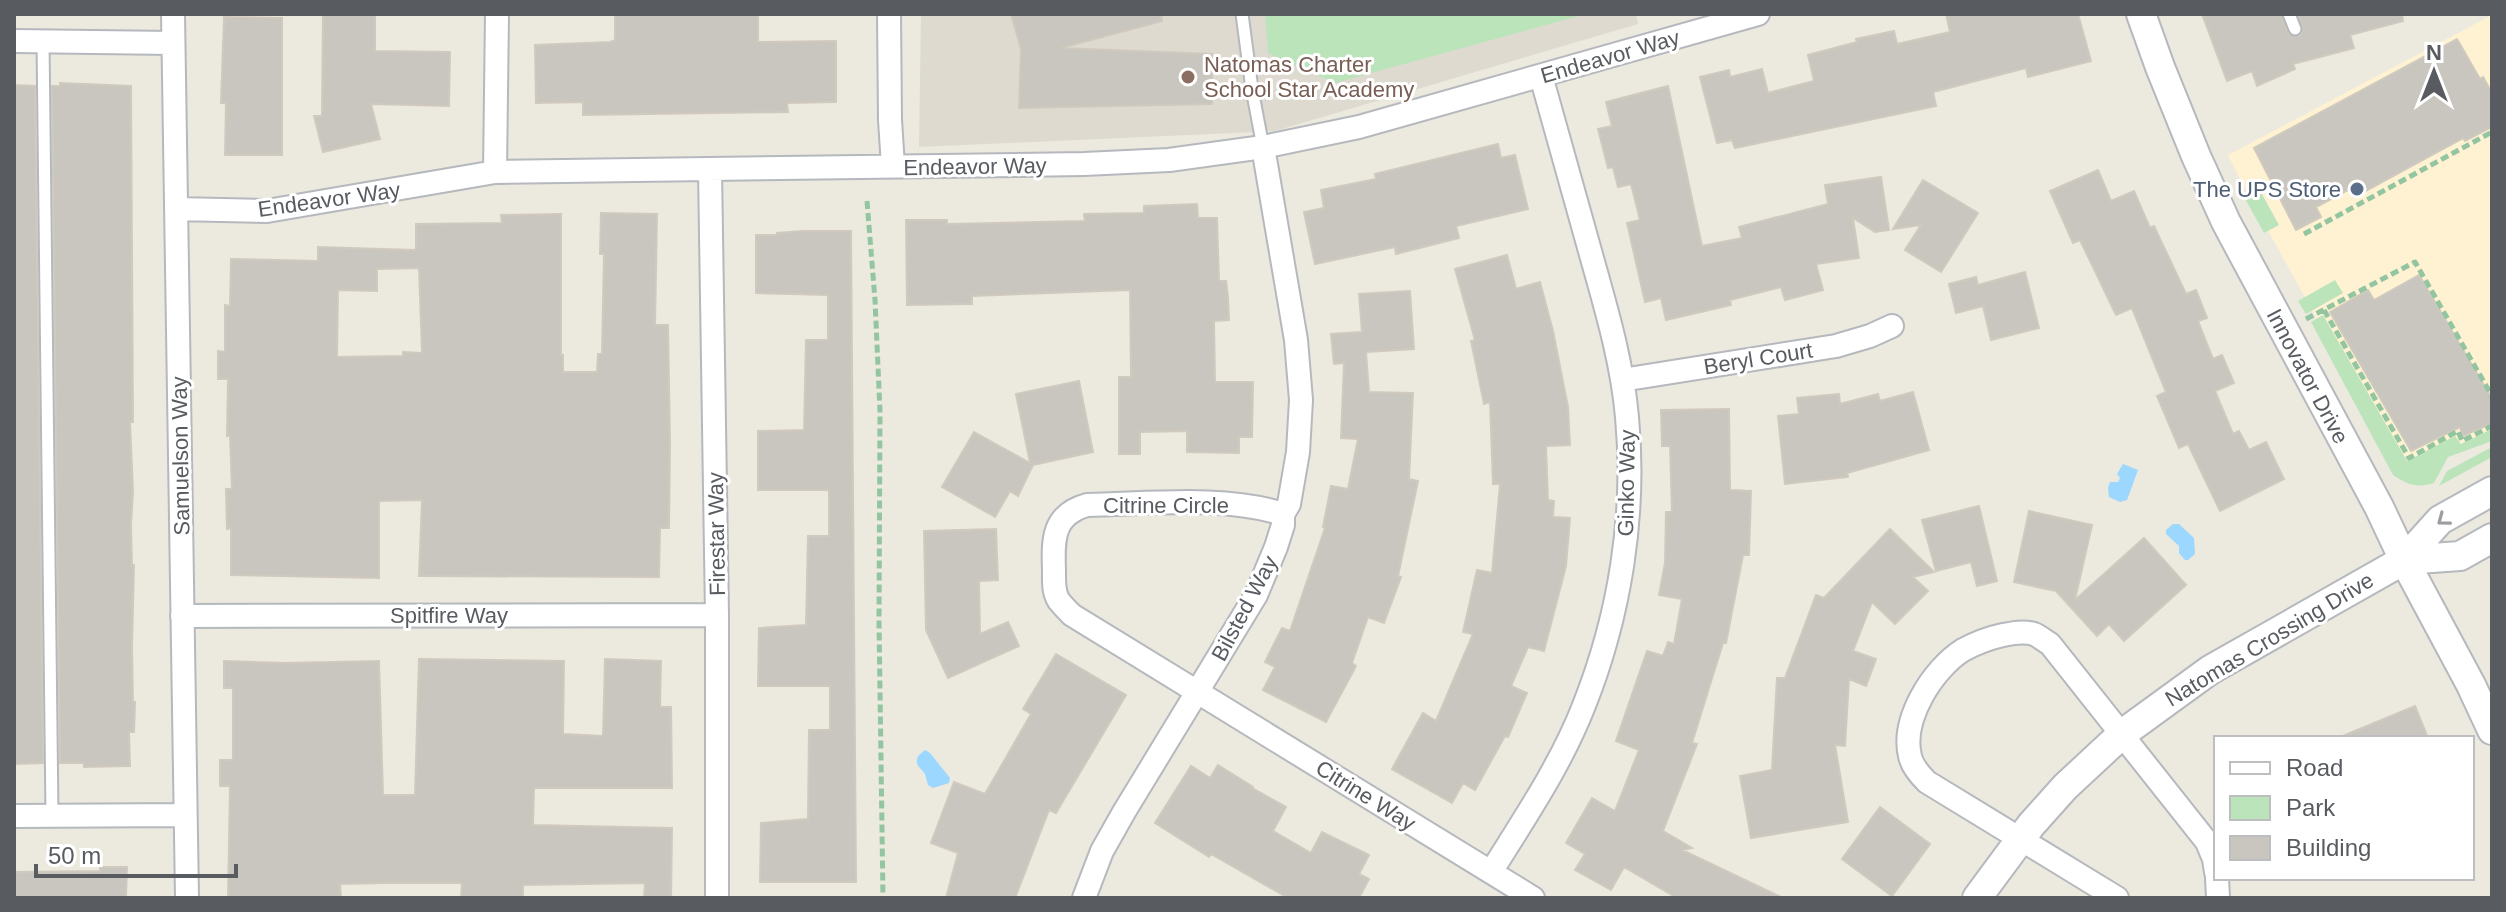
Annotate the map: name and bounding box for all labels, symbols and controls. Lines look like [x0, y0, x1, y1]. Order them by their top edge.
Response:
street label: Endeavor Way [1538, 25, 1683, 88]
north arrow [2394, 32, 2474, 112]
text: N [2426, 40, 2442, 65]
place label: Natomas Charter School Star Academy [1204, 52, 1414, 102]
marker: Natomas Charter School Star Academy [1179, 68, 1197, 86]
street label: Endeavor Way [903, 153, 1047, 180]
street label: Endeavor Way [256, 177, 402, 222]
place label: The UPS Store [2193, 177, 2341, 202]
marker: The UPS Store [2348, 180, 2366, 198]
street label: Innovator Drive [2262, 305, 2354, 448]
street label: Beryl Court [1702, 338, 1814, 379]
street label: Samuelson Way [167, 376, 194, 536]
street label: Ginko Way [1613, 429, 1640, 537]
street label: Firestar Way [703, 472, 730, 596]
street label: Citrine Circle [1103, 493, 1229, 518]
one-way arrow [2437, 511, 2452, 525]
street label: Bilsted Way [1206, 551, 1283, 665]
street label: Natomas Crossing Drive [2161, 567, 2378, 712]
street label: Spitfire Way [390, 603, 508, 628]
legend [2214, 736, 2474, 880]
text: Road [2286, 754, 2343, 781]
street label: Citrine Way [1311, 755, 1420, 836]
text: Park [2286, 794, 2336, 821]
scale bar [36, 828, 236, 878]
text: Building [2286, 834, 2371, 861]
text: 50 m [48, 842, 101, 869]

